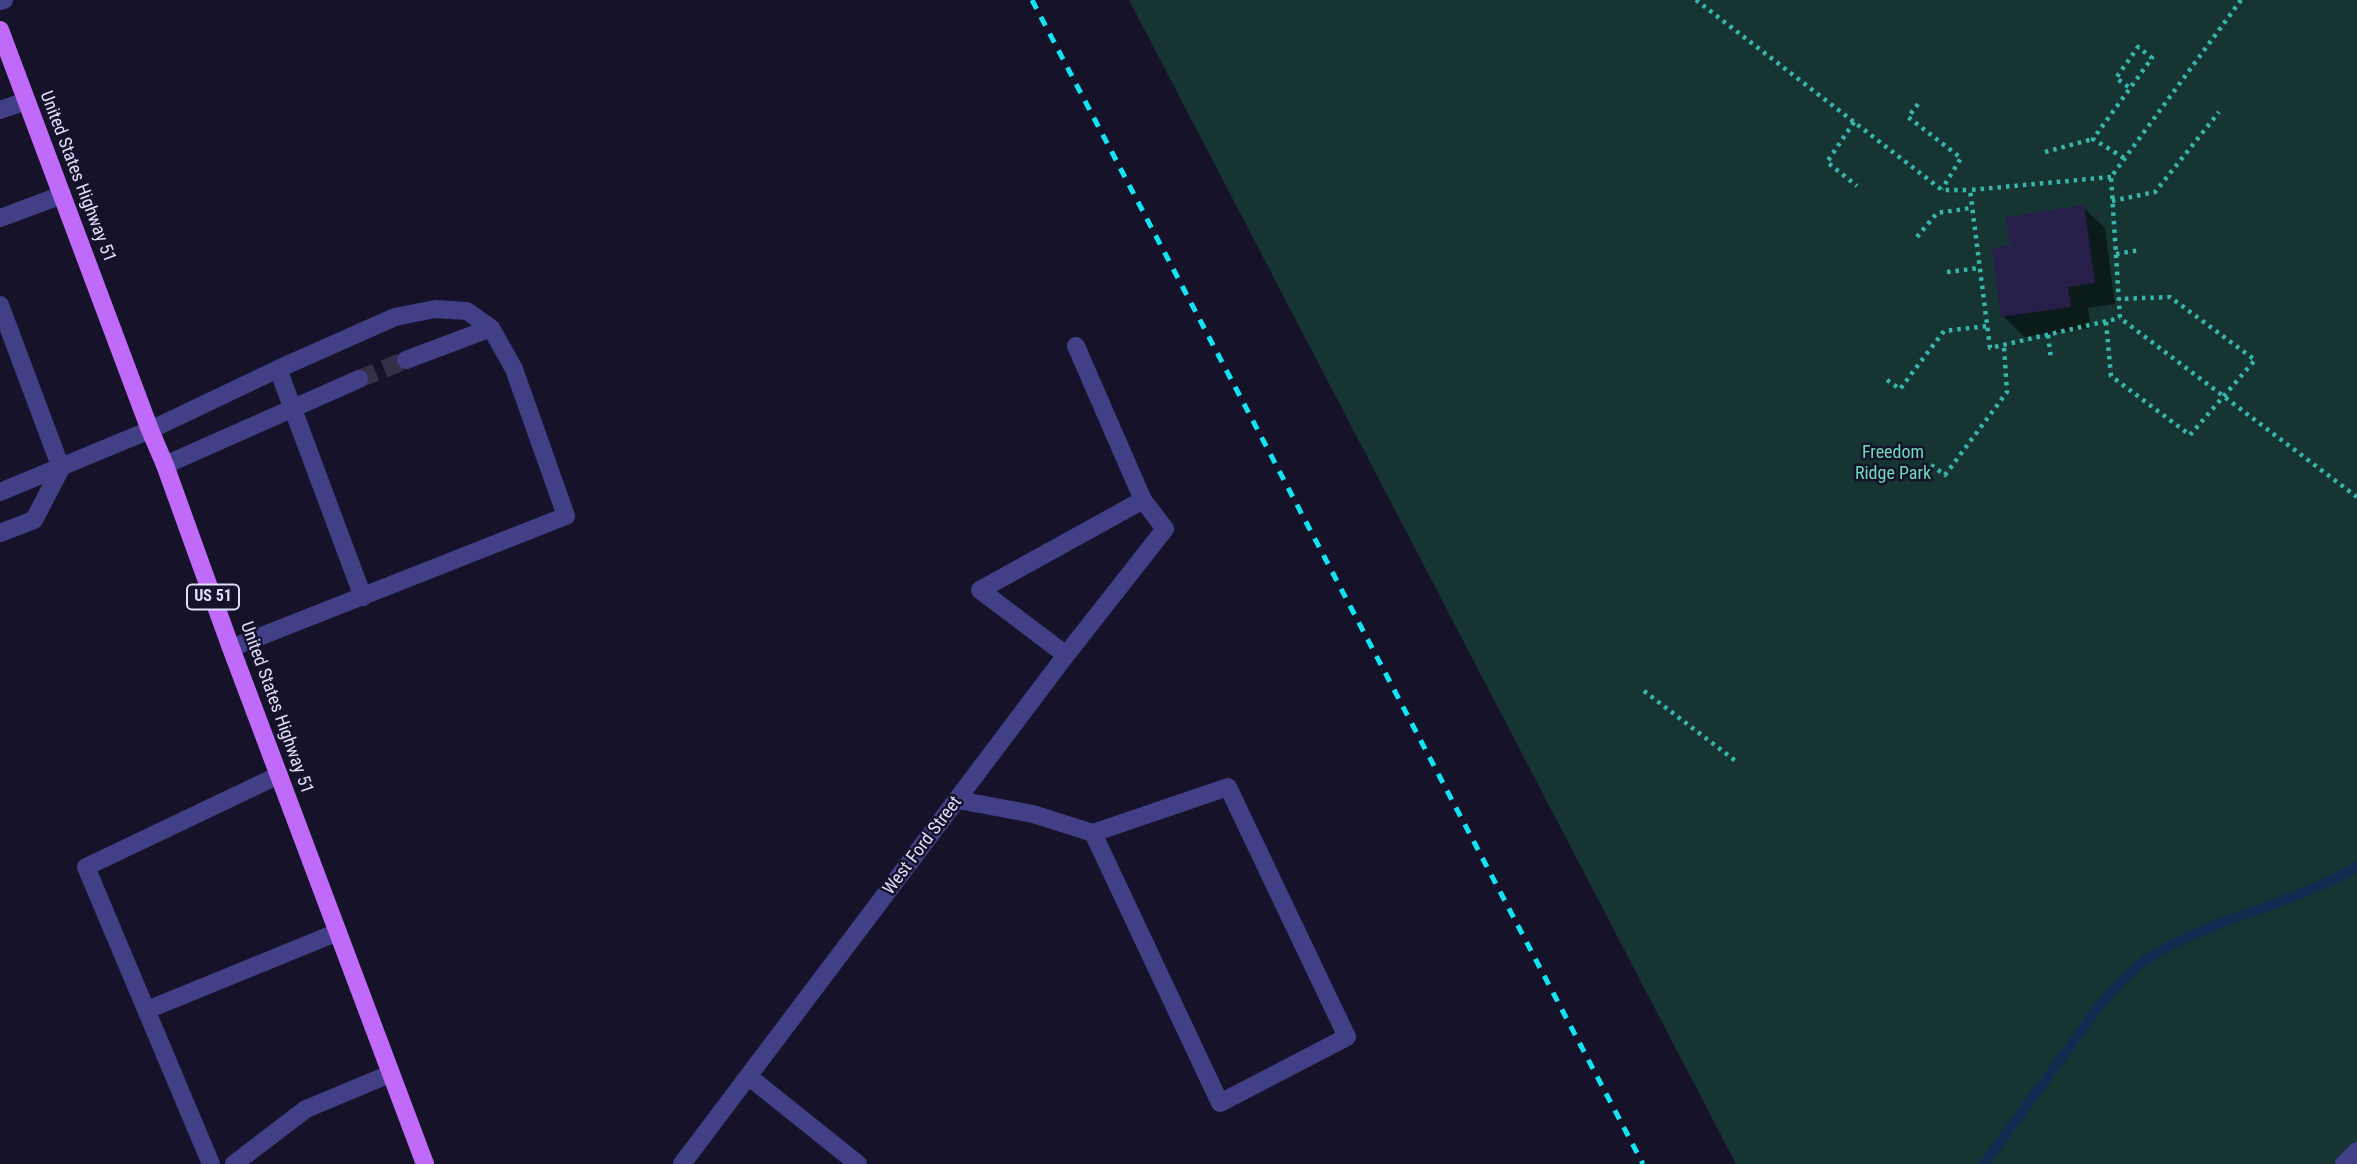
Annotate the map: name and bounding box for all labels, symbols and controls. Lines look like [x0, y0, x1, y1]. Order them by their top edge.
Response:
street label: United States Highway 51 [34, 88, 120, 266]
park label: Freedom Ridge Park [1855, 442, 1931, 484]
road number: US 51 [187, 584, 239, 610]
street label: United States Highway 51 [235, 619, 317, 797]
street label: West Ford Street [879, 793, 967, 899]

